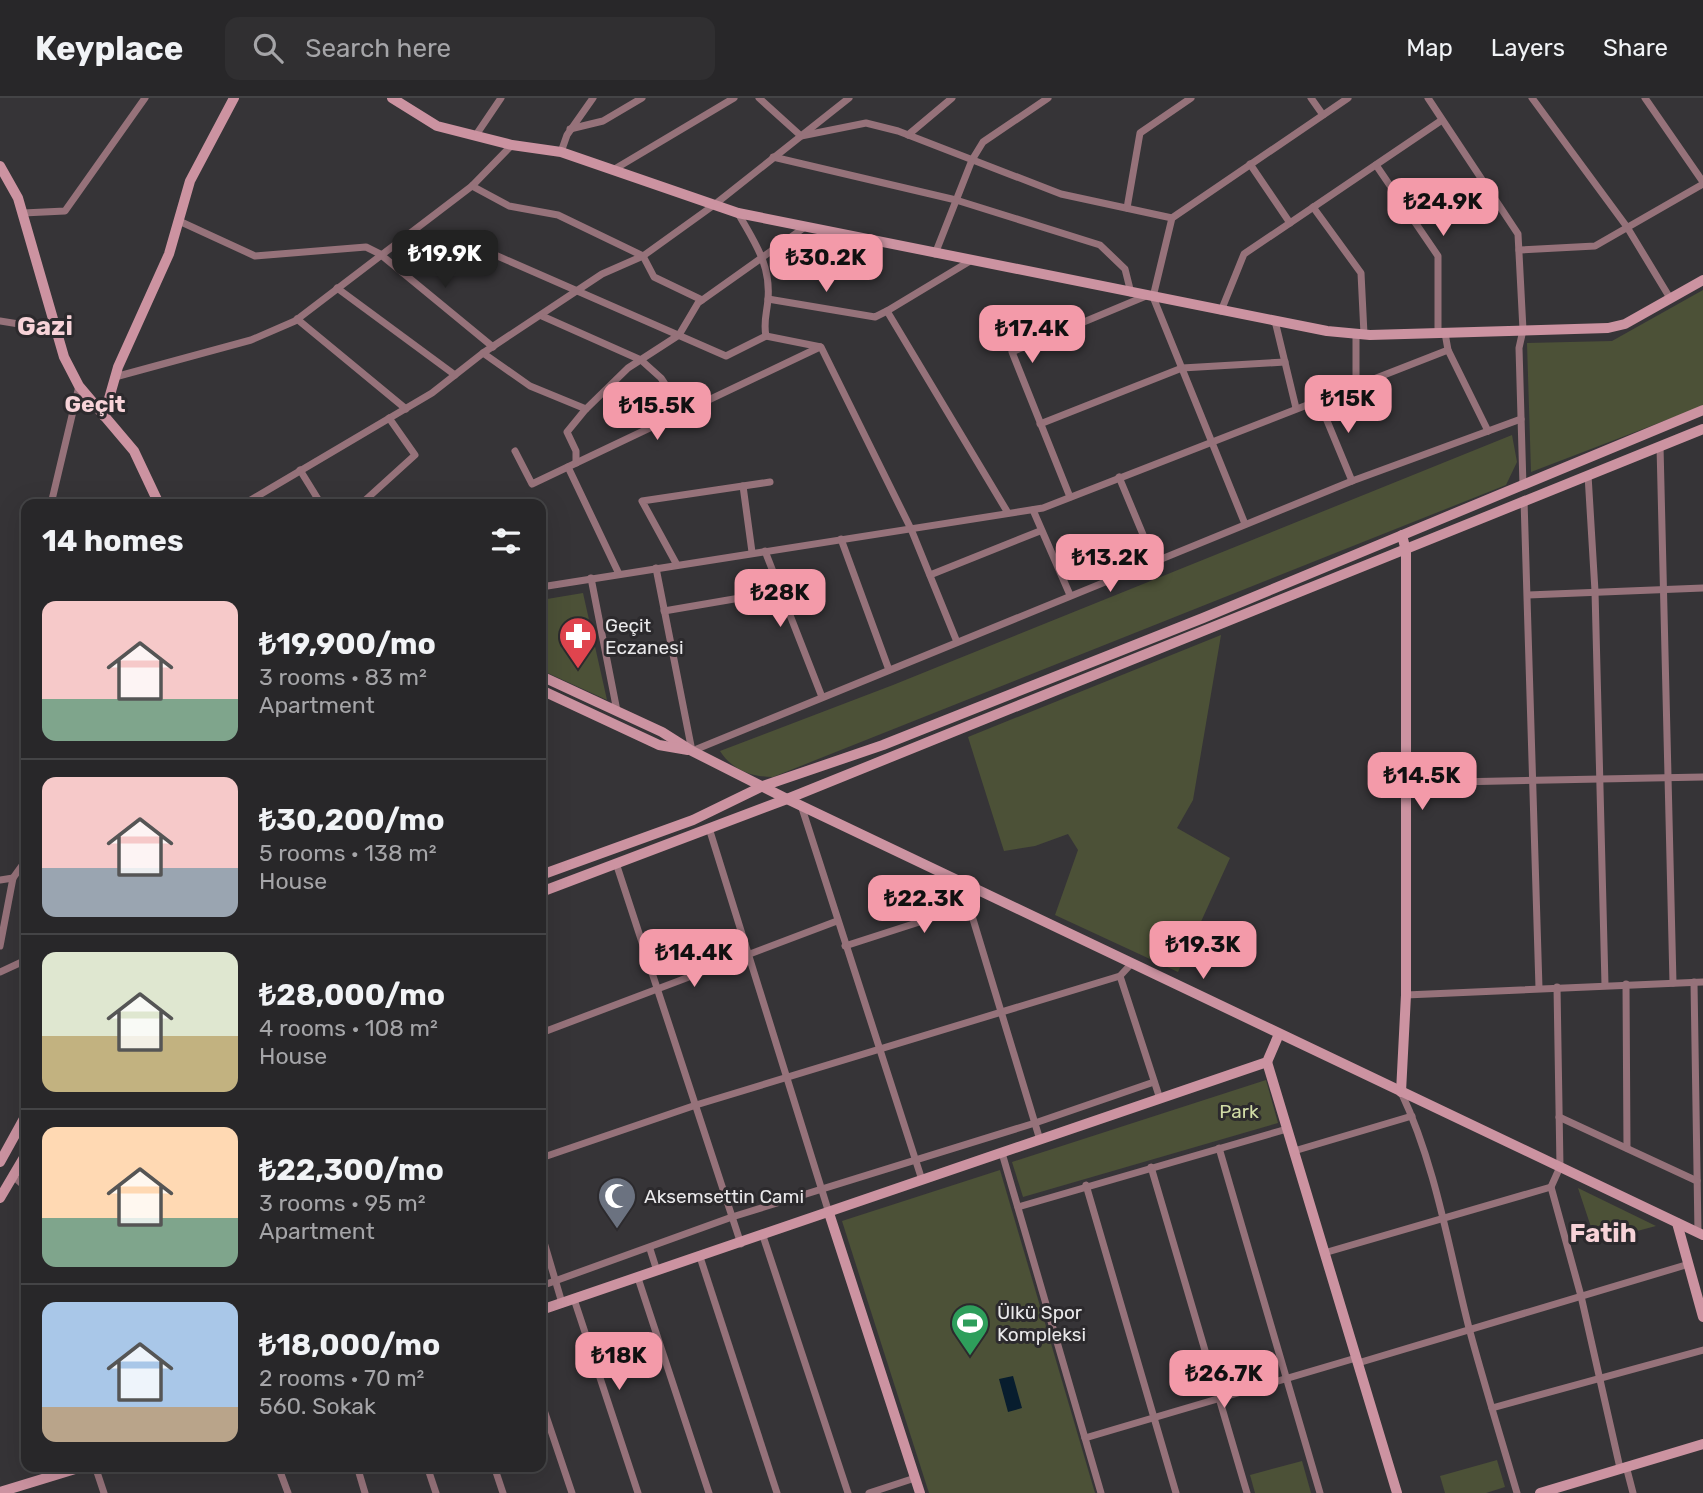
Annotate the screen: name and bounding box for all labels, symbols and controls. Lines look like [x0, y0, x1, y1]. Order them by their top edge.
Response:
search box [225, 17, 715, 80]
text: Keyplace [35, 29, 183, 68]
icon: search [249, 29, 287, 67]
text: Search here [305, 33, 451, 64]
text: Map [1406, 34, 1453, 62]
text: Layers [1491, 34, 1565, 62]
text: Share [1603, 34, 1668, 62]
pin: ₺24.9K [1386, 178, 1500, 238]
text: ₺24.9K [1403, 187, 1483, 215]
pin: ₺19.9K [388, 230, 502, 290]
pin: ₺30.2K [769, 234, 883, 294]
text: ₺19.9K [408, 239, 482, 267]
text: ₺30.2K [786, 243, 866, 271]
pin: ₺17.4K [975, 306, 1089, 365]
district label: Gazi [17, 311, 73, 342]
text: ₺17.4K [995, 314, 1069, 342]
pin: ₺15K [1307, 376, 1389, 435]
pin: ₺15.5K [600, 382, 714, 442]
text: ₺15K [1321, 384, 1375, 412]
district label: Geçit [64, 390, 126, 418]
text: ₺15.5K [619, 391, 695, 419]
icon: filters [487, 522, 525, 560]
text: 14 homes [42, 523, 184, 559]
pin: ₺13.2K [1053, 534, 1167, 594]
text: ₺13.2K [1072, 543, 1148, 571]
pin: ₺28K [739, 570, 821, 629]
text: ₺28K [751, 578, 809, 606]
place label: Geçit Eczanesi [605, 614, 684, 659]
pharmacy icon: Geçit Eczanesi [557, 615, 599, 670]
text: ₺19,900/mo [259, 626, 436, 662]
icon: home [98, 629, 182, 713]
text: 3 rooms · 83 m² [259, 663, 427, 691]
text: Apartment [259, 691, 375, 719]
pin: ₺14.5K [1365, 752, 1479, 812]
text: ₺14.5K [1384, 761, 1460, 789]
text: ₺30,200/mo [259, 802, 445, 838]
icon: home [98, 805, 182, 889]
text: 5 rooms · 138 m² [259, 839, 436, 867]
text: House [259, 867, 327, 895]
pin: ₺22.3K [867, 876, 981, 935]
text: ₺22.3K [884, 884, 964, 912]
pin: ₺19.3K [1146, 922, 1260, 981]
pin: ₺14.4K [637, 930, 751, 989]
text: ₺19.3K [1165, 930, 1241, 958]
text: ₺14.4K [655, 938, 733, 966]
text: ₺28,000/mo [259, 977, 445, 1013]
icon: home [98, 980, 182, 1064]
text: 4 rooms · 108 m² [259, 1014, 438, 1042]
text: House [259, 1042, 327, 1070]
park label: Park [1219, 1100, 1259, 1123]
text: ₺22,300/mo [259, 1152, 444, 1188]
icon: home [98, 1155, 182, 1239]
mosque icon: Aksemsettin Cami [596, 1175, 638, 1230]
place label: Aksemsettin Cami [644, 1185, 804, 1208]
text: 3 rooms · 95 m² [259, 1189, 426, 1217]
text: Apartment [259, 1217, 375, 1245]
district label: Fatih [1569, 1218, 1637, 1249]
place label: Ülkü Spor Kompleksi [997, 1301, 1086, 1346]
sports icon: Ülkü Spor Kompleksi [949, 1302, 991, 1357]
text: ₺18,000/mo [259, 1327, 440, 1363]
icon: home [98, 1330, 182, 1414]
pin: ₺18K [578, 1332, 660, 1392]
text: ₺18K [591, 1341, 647, 1369]
pin: ₺26.7K [1167, 1350, 1281, 1410]
text: ₺26.7K [1185, 1359, 1263, 1387]
text: 2 rooms · 70 m² [259, 1364, 424, 1392]
text: 560. Sokak [259, 1392, 376, 1420]

